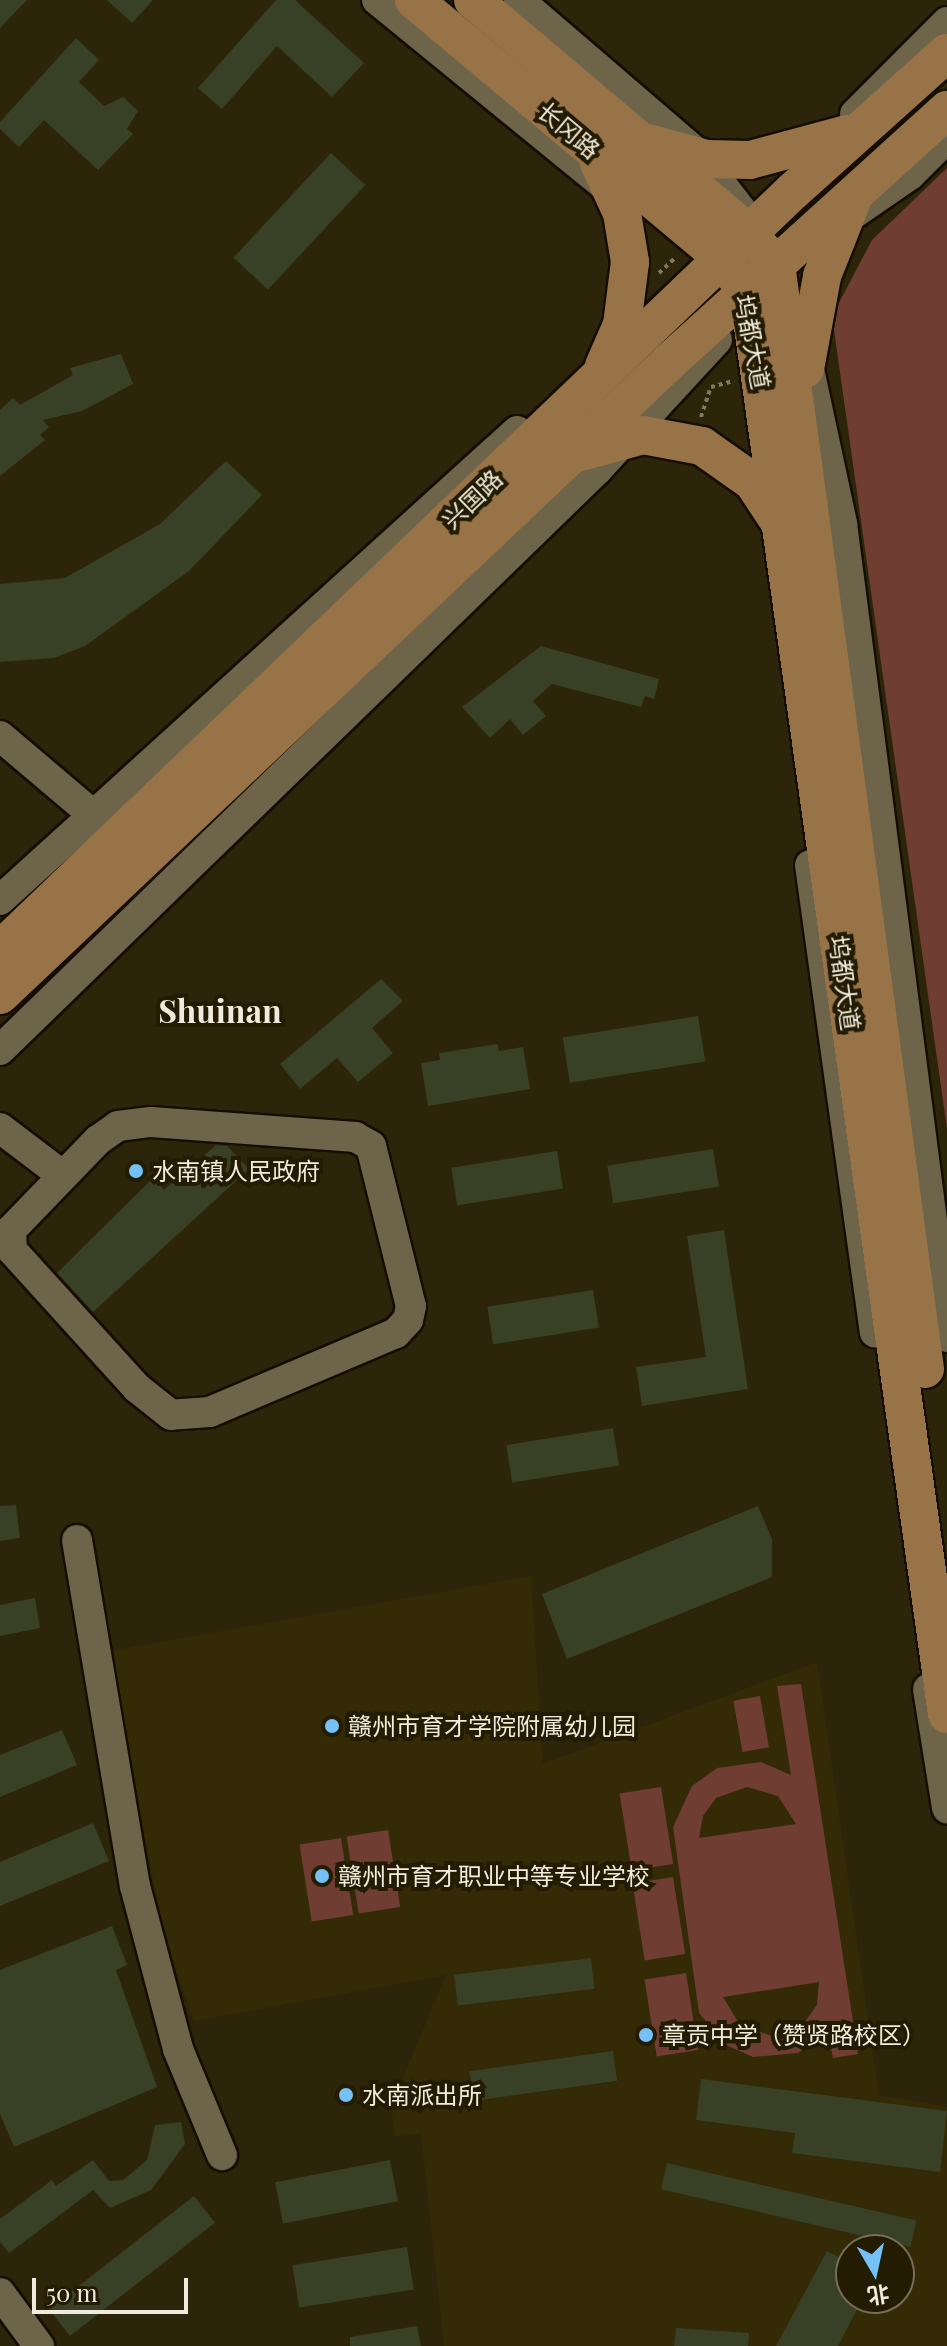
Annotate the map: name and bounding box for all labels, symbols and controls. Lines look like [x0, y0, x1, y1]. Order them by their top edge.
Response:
street label: 长冈路 [532, 96, 606, 164]
street label: 坞都大道 [730, 292, 776, 392]
street label: 兴国路 [436, 464, 508, 534]
street label: 坞都大道 [824, 933, 866, 1033]
district label: Shuinan [158, 991, 282, 1029]
place label: 水南镇人民政府 [152, 1157, 320, 1185]
marker: 水南镇人民政府 [127, 1162, 145, 1180]
place label: 赣州市育才学院附属幼儿园 [348, 1712, 636, 1740]
marker: 赣州市育才学院附属幼儿园 [323, 1717, 341, 1735]
place label: 赣州市育才职业中等专业学校 [338, 1862, 650, 1890]
marker: 赣州市育才职业中等专业学校 [313, 1867, 331, 1885]
place label: 章贡中学（赞贤路校区） [662, 2021, 926, 2049]
marker: 章贡中学（赞贤路校区） [637, 2026, 655, 2044]
place label: 水南派出所 [362, 2081, 482, 2109]
marker: 水南派出所 [337, 2086, 355, 2104]
north arrow [835, 2234, 915, 2314]
scale bar [36, 2262, 192, 2312]
text: 50 m [46, 2276, 98, 2308]
text: 北 [865, 2279, 892, 2312]

